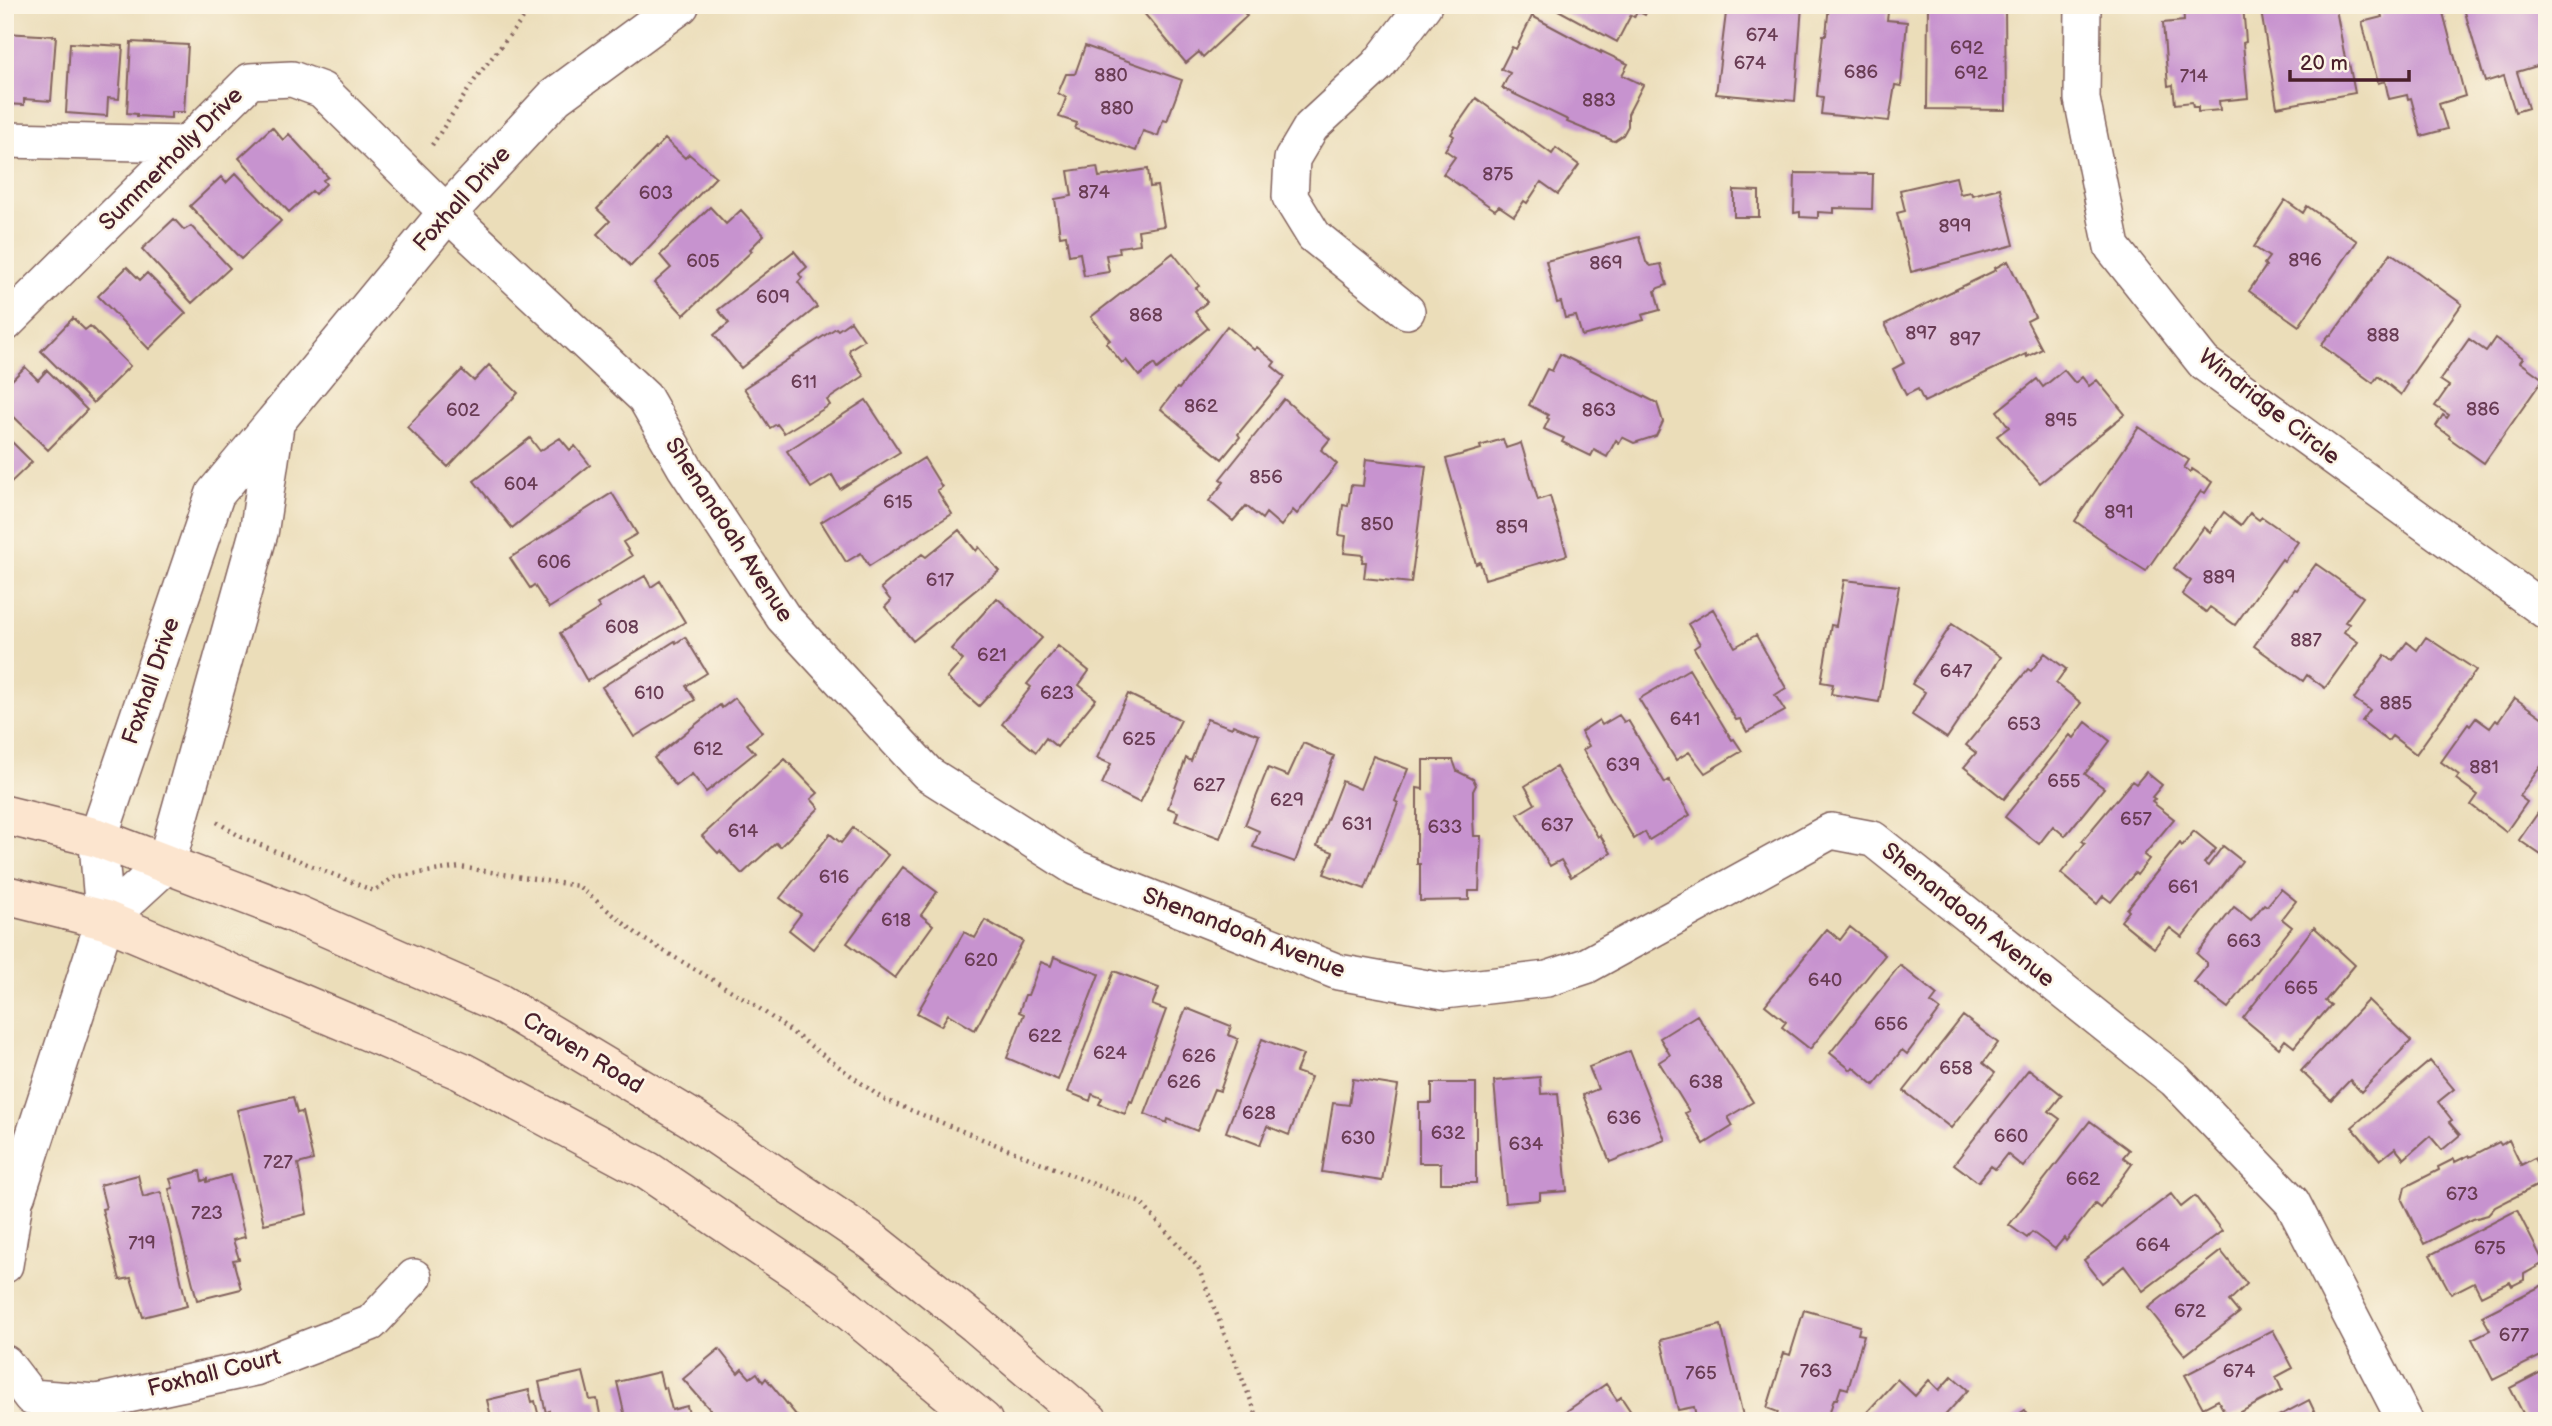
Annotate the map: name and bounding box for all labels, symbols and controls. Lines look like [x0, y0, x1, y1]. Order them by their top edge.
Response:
house number: 674 [1746, 24, 1779, 47]
house number: 692 [1950, 37, 1985, 60]
scale bar [2290, 38, 2408, 82]
text: 20 m [2300, 51, 2348, 76]
house number: 674 [1734, 52, 1767, 75]
house number: 686 [1844, 61, 1878, 84]
house number: 692 [1954, 62, 1989, 85]
house number: 880 [1094, 64, 1128, 87]
house number: 714 [2180, 65, 2209, 88]
street label: Summerholly Drive [93, 81, 249, 237]
house number: 883 [1582, 89, 1616, 112]
house number: 880 [1100, 97, 1134, 120]
street label: Foxhall Drive [407, 140, 517, 258]
house number: 875 [1482, 163, 1514, 186]
house number: 874 [1078, 181, 1110, 204]
house number: 603 [639, 182, 673, 205]
house number: 899 [1938, 215, 1972, 238]
house number: 896 [2288, 249, 2322, 272]
house number: 605 [686, 250, 720, 273]
house number: 869 [1589, 252, 1623, 275]
house number: 609 [756, 286, 790, 309]
house number: 868 [1129, 304, 1163, 327]
house number: 897 [1905, 322, 1937, 345]
house number: 888 [2366, 324, 2400, 347]
house number: 897 [1949, 328, 1981, 351]
street label: Windridge Circle [2193, 343, 2345, 471]
house number: 611 [791, 371, 817, 394]
house number: 862 [1184, 395, 1219, 418]
house number: 886 [2466, 398, 2500, 421]
house number: 602 [446, 399, 481, 422]
house number: 863 [1582, 399, 1616, 422]
house number: 895 [2045, 409, 2078, 432]
street label: Shenandoah Avenue [659, 432, 799, 628]
house number: 856 [1249, 466, 1283, 489]
house number: 604 [504, 473, 539, 496]
house number: 615 [883, 491, 913, 514]
house number: 891 [2104, 501, 2134, 524]
house number: 850 [1360, 513, 1394, 536]
house number: 859 [1496, 516, 1528, 539]
house number: 606 [537, 551, 571, 574]
house number: 889 [2202, 566, 2236, 589]
house number: 617 [926, 569, 955, 592]
street label: Foxhall Drive [116, 614, 186, 748]
house number: 608 [605, 616, 639, 639]
house number: 887 [2290, 629, 2322, 652]
house number: 621 [977, 644, 1007, 667]
house number: 647 [1940, 660, 1973, 683]
house number: 610 [634, 682, 664, 705]
house number: 623 [1040, 682, 1074, 705]
house number: 885 [2379, 692, 2413, 715]
house number: 641 [1670, 708, 1700, 731]
house number: 653 [2007, 713, 2041, 736]
house number: 625 [1122, 728, 1156, 751]
house number: 612 [693, 738, 724, 761]
house number: 639 [1606, 754, 1640, 777]
house number: 881 [2469, 756, 2499, 779]
house number: 655 [2047, 770, 2081, 793]
house number: 627 [1193, 774, 1226, 797]
house number: 629 [1270, 789, 1304, 812]
house number: 657 [2120, 808, 2153, 831]
house number: 631 [1342, 813, 1372, 836]
house number: 637 [1541, 814, 1574, 837]
house number: 633 [1428, 816, 1462, 839]
house number: 614 [728, 820, 759, 843]
street label: Shenandoah Avenue [1876, 837, 2060, 993]
house number: 616 [819, 866, 849, 889]
house number: 661 [2168, 876, 2198, 899]
street label: Shenandoah Avenue [1139, 881, 1349, 985]
house number: 618 [881, 909, 911, 932]
house number: 663 [2227, 930, 2261, 953]
house number: 620 [964, 949, 998, 972]
house number: 640 [1808, 969, 1842, 992]
house number: 665 [2284, 977, 2318, 1000]
street label: Craven Road [517, 1006, 649, 1100]
house number: 656 [1874, 1013, 1908, 1036]
house number: 622 [1028, 1025, 1063, 1048]
house number: 624 [1093, 1042, 1127, 1065]
house number: 626 [1182, 1045, 1216, 1068]
house number: 658 [1939, 1057, 1973, 1080]
house number: 626 [1167, 1071, 1201, 1094]
house number: 638 [1689, 1071, 1723, 1094]
house number: 628 [1242, 1102, 1276, 1125]
house number: 636 [1607, 1107, 1641, 1130]
house number: 632 [1431, 1122, 1466, 1145]
house number: 660 [1994, 1125, 2028, 1148]
house number: 630 [1341, 1127, 1375, 1150]
house number: 634 [1509, 1133, 1544, 1156]
house number: 727 [263, 1151, 294, 1174]
house number: 662 [2066, 1168, 2101, 1191]
house number: 673 [2446, 1183, 2478, 1206]
house number: 723 [191, 1202, 223, 1225]
house number: 719 [128, 1232, 156, 1255]
house number: 664 [2136, 1234, 2171, 1257]
house number: 675 [2474, 1237, 2506, 1260]
house number: 672 [2174, 1300, 2207, 1323]
house number: 677 [2499, 1324, 2530, 1347]
street label: Foxhall Court [145, 1343, 283, 1403]
house number: 763 [1800, 1360, 1832, 1383]
house number: 674 [2223, 1360, 2256, 1383]
house number: 765 [1685, 1362, 1717, 1385]

